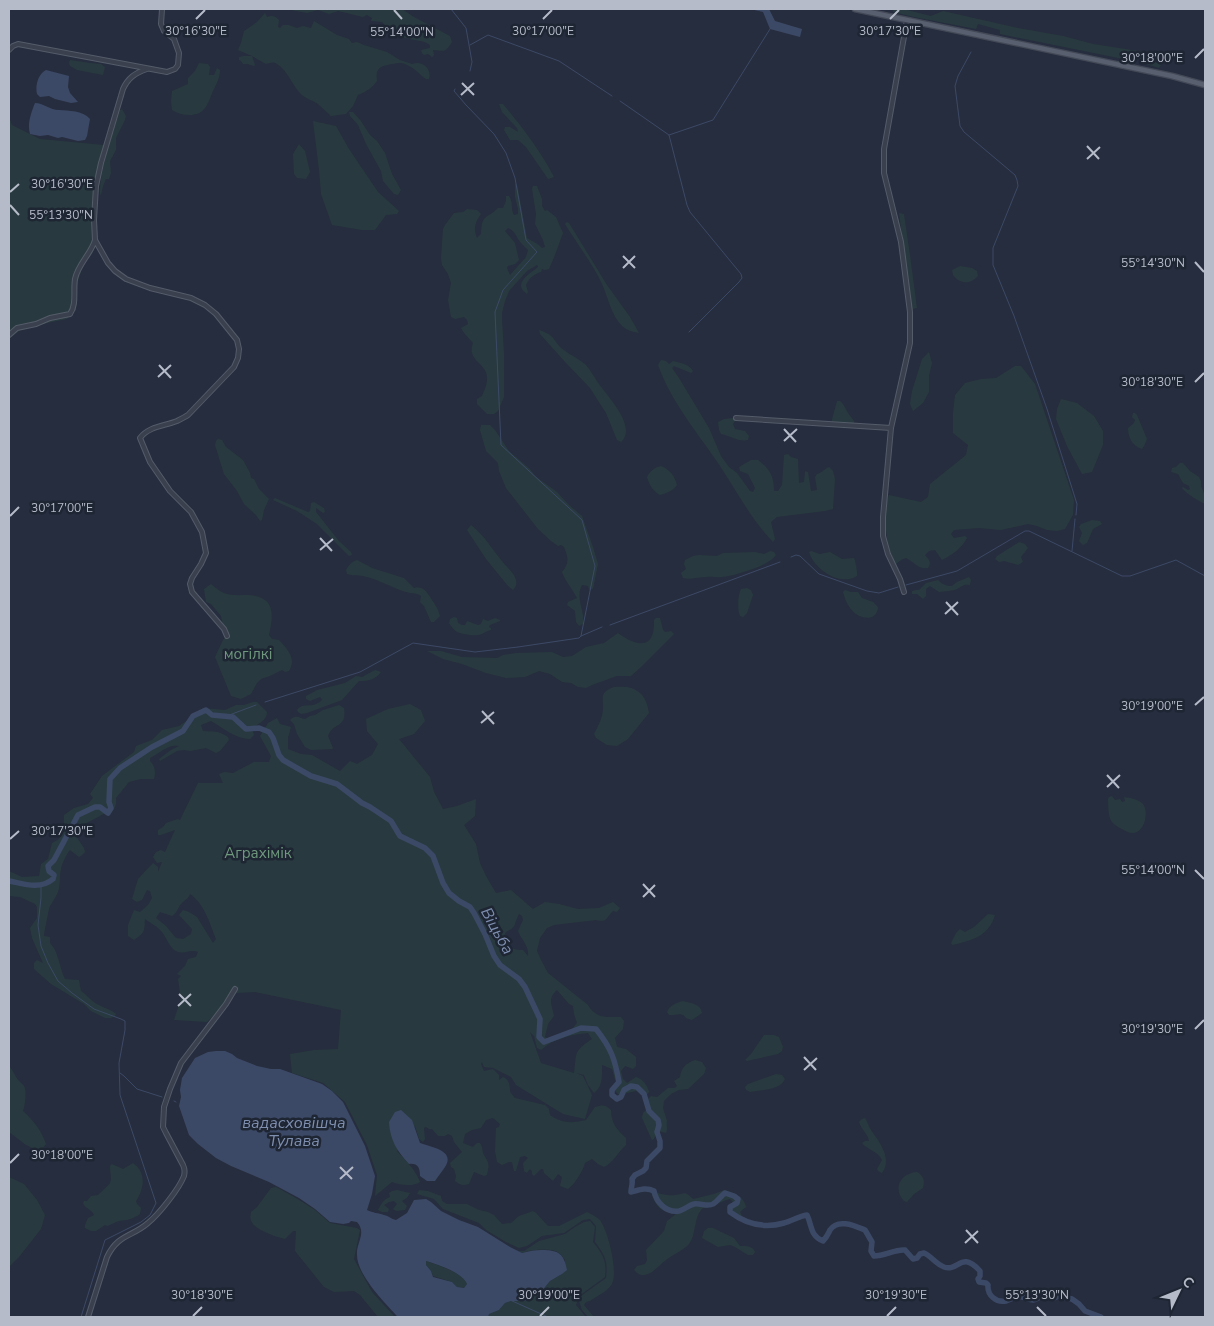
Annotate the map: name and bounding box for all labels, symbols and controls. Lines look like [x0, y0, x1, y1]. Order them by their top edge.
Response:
text: 30°16'30"E [165, 23, 227, 39]
text: 30°17'00"E [512, 23, 574, 39]
text: 30°17'30"E [859, 23, 921, 39]
text: 55°14'00"N [370, 24, 434, 40]
text: 30°18'00"E [1121, 50, 1183, 66]
text: 30°16'30"E [31, 176, 93, 192]
text: 55°13'30"N [29, 207, 93, 223]
text: 55°14'30"N [1121, 255, 1185, 271]
text: 30°18'30"E [1121, 374, 1183, 390]
text: 30°17'00"E [31, 500, 93, 516]
park label: могілкі [224, 644, 272, 664]
text: 30°19'00"E [1121, 698, 1183, 714]
text: 30°17'30"E [31, 823, 93, 839]
park label: Аграхімік [224, 843, 292, 863]
text: 55°14'00"N [1121, 862, 1185, 878]
water label: Віцьба [475, 904, 519, 958]
text: 30°19'30"E [1121, 1021, 1183, 1037]
water label: вадасховішча Тулава [242, 1112, 346, 1152]
text: 30°18'00"E [31, 1147, 93, 1163]
north arrow [1154, 1266, 1204, 1316]
text: С [1178, 1273, 1199, 1293]
text: 30°18'30"E [171, 1287, 233, 1303]
text: 30°19'00"E [518, 1287, 580, 1303]
text: 30°19'30"E [865, 1287, 927, 1303]
text: 55°13'30"N [1005, 1287, 1069, 1303]

